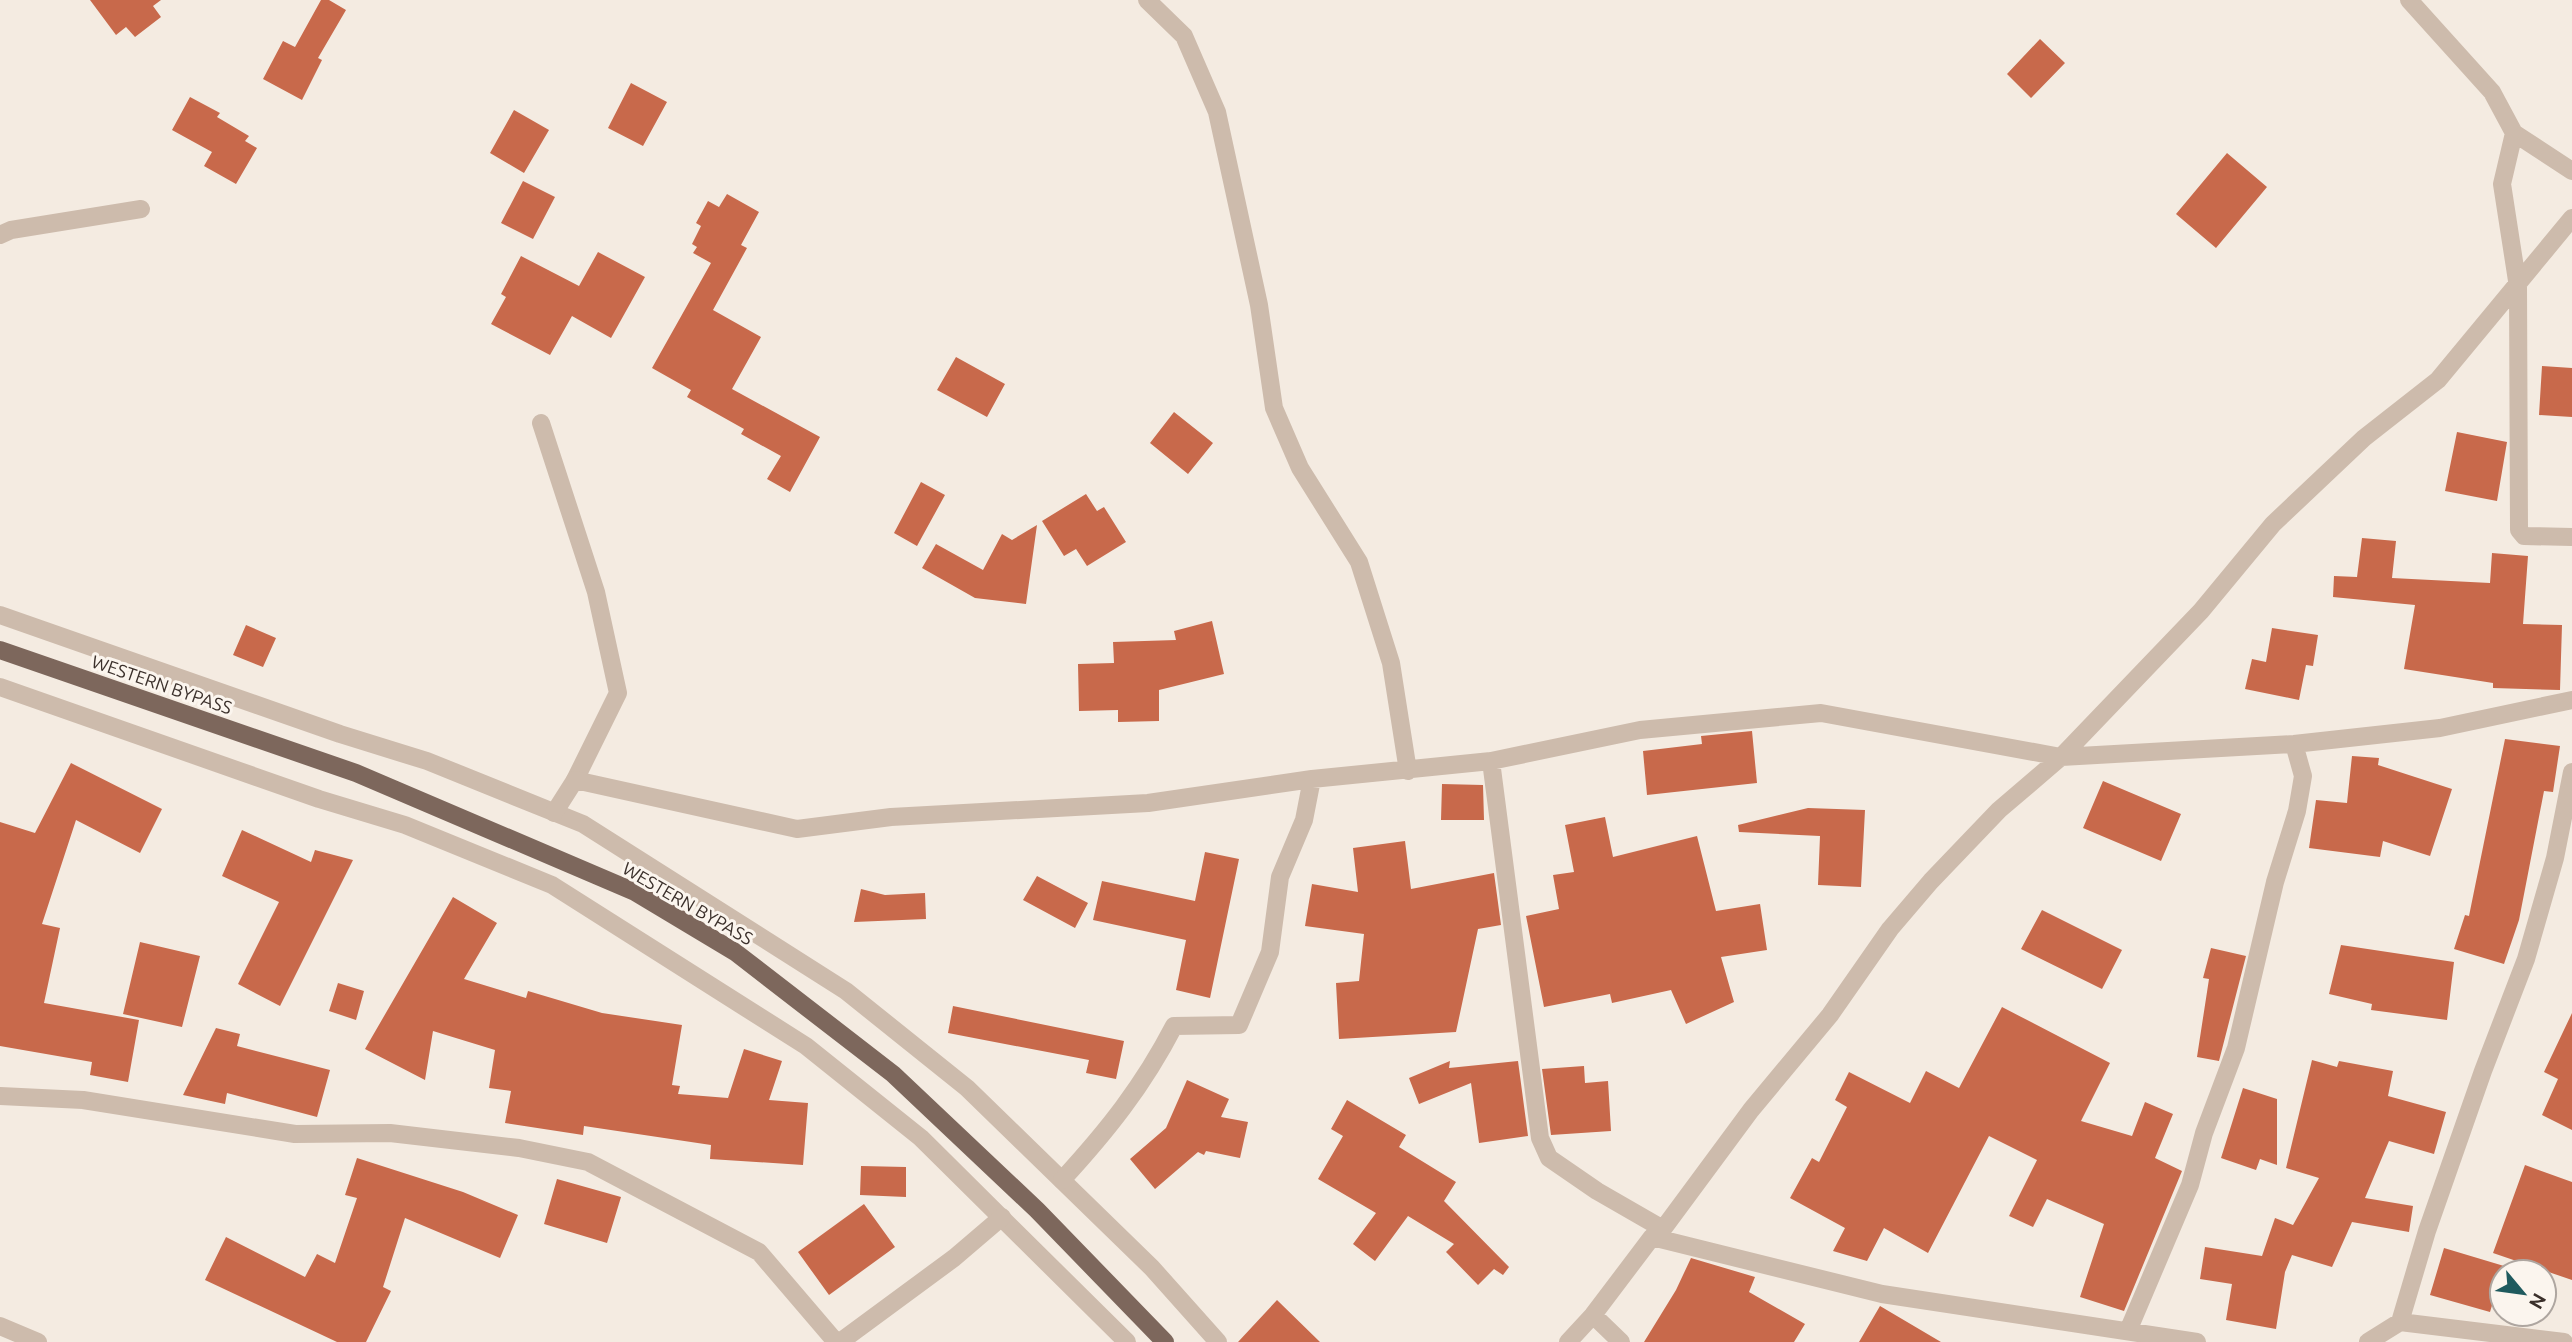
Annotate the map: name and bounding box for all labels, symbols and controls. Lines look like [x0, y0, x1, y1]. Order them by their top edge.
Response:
street label: WESTERN BYPASS [89, 651, 235, 717]
street label: WESTERN BYPASS [619, 858, 757, 948]
north arrow [2488, 1258, 2558, 1328]
text: N [2525, 1290, 2551, 1313]

